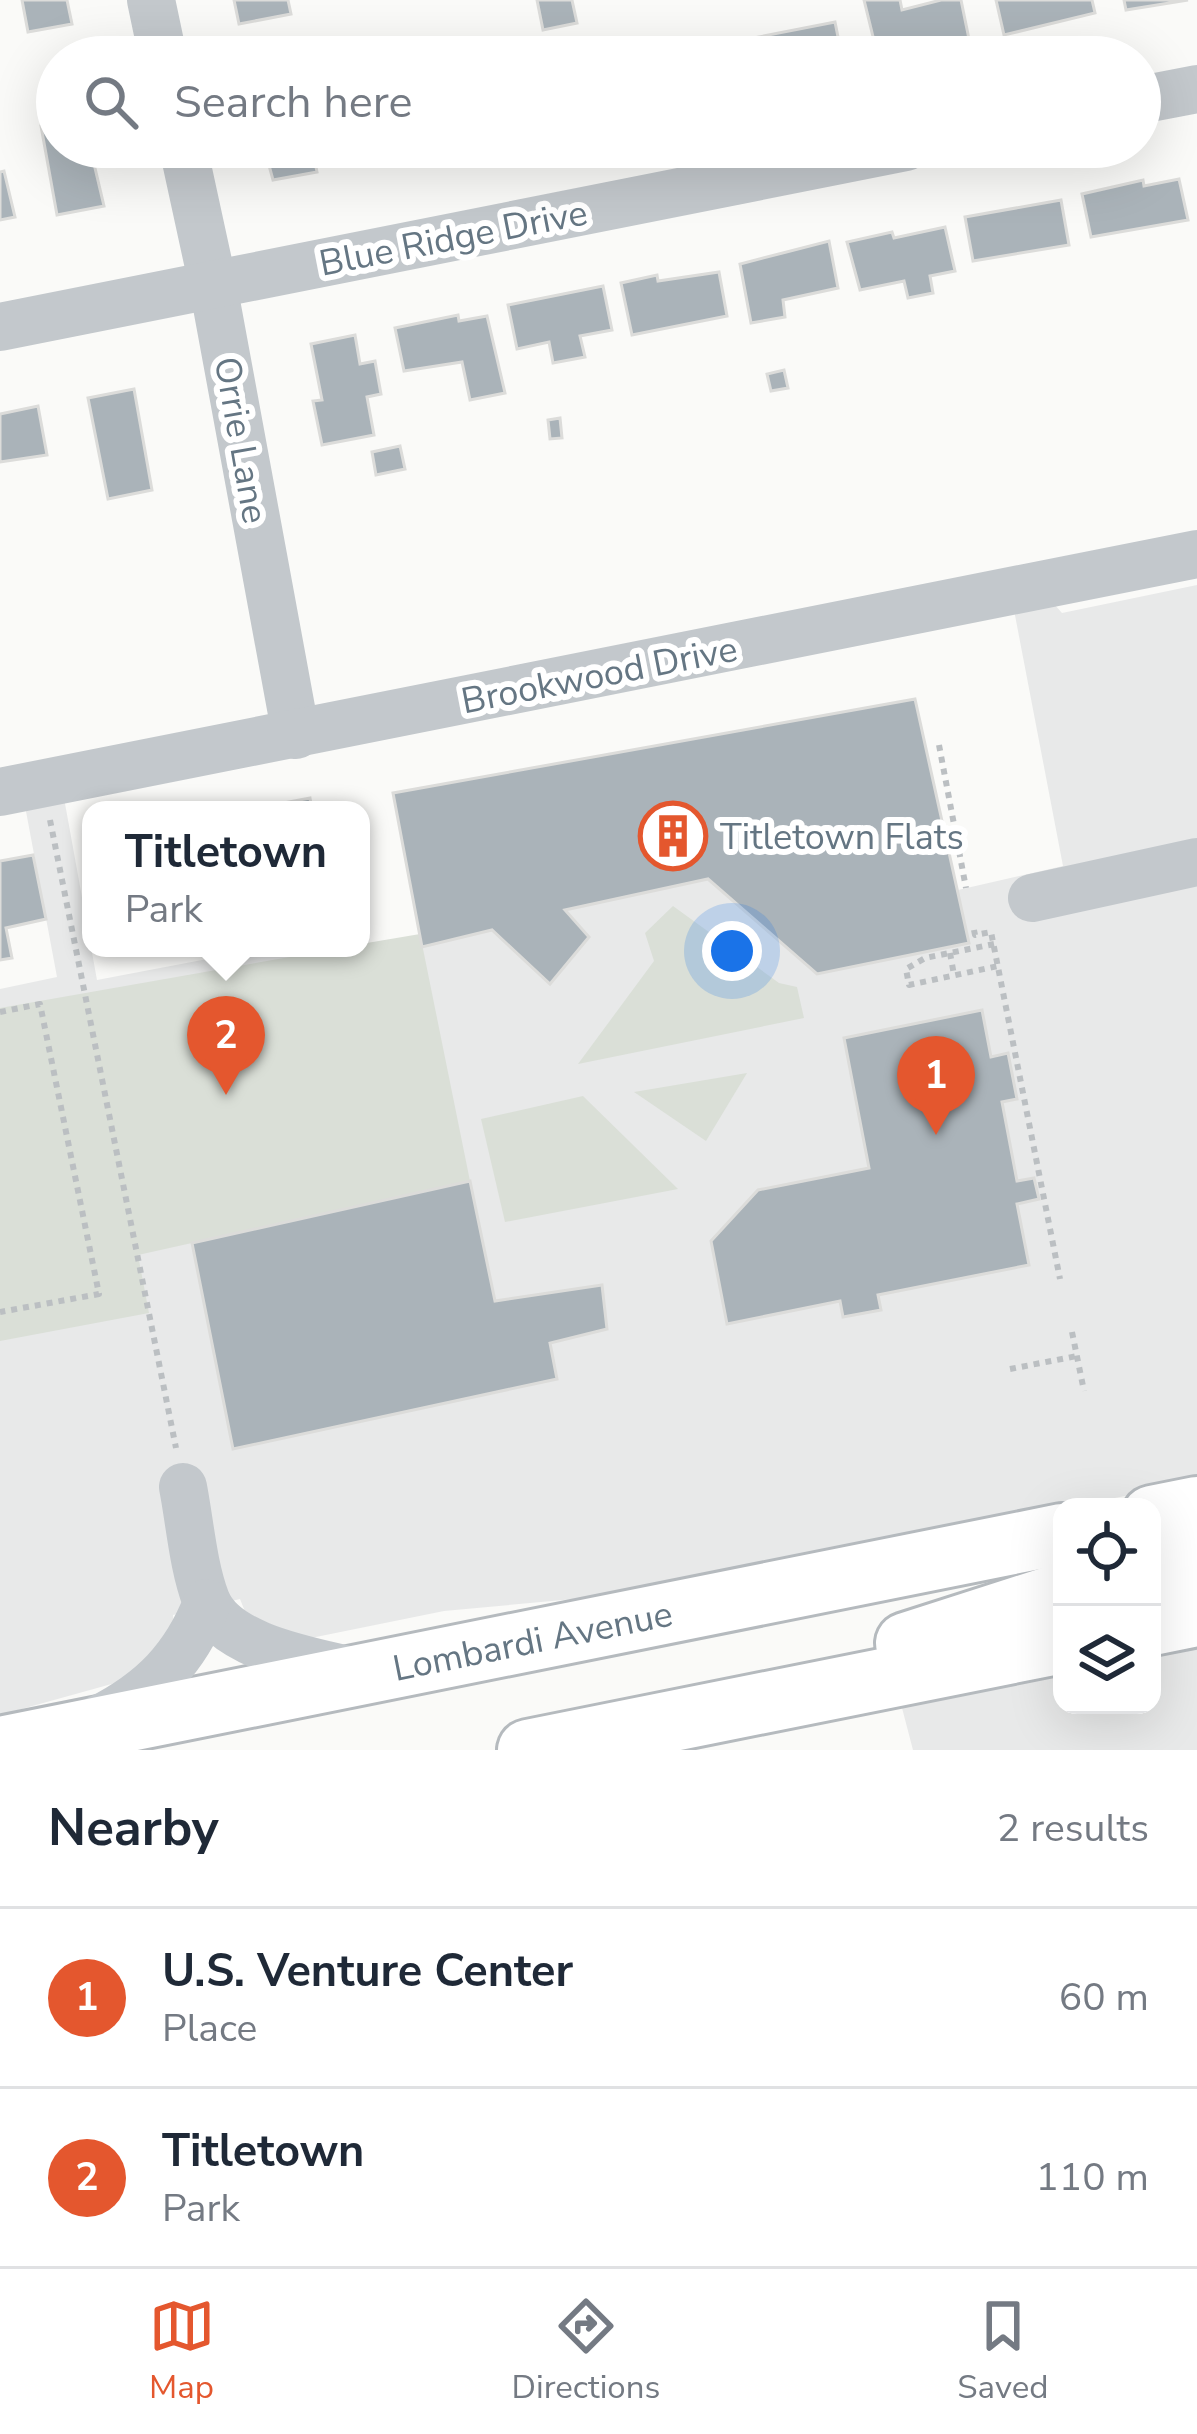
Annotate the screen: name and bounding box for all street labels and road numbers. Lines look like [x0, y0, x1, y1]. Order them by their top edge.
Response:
street label: Blue Ridge Drive [315, 188, 591, 288]
street label: Orrie Lane [202, 353, 279, 527]
street label: Brookwood Drive [457, 625, 741, 726]
street label: Lombardi Avenue [389, 1590, 677, 1694]

